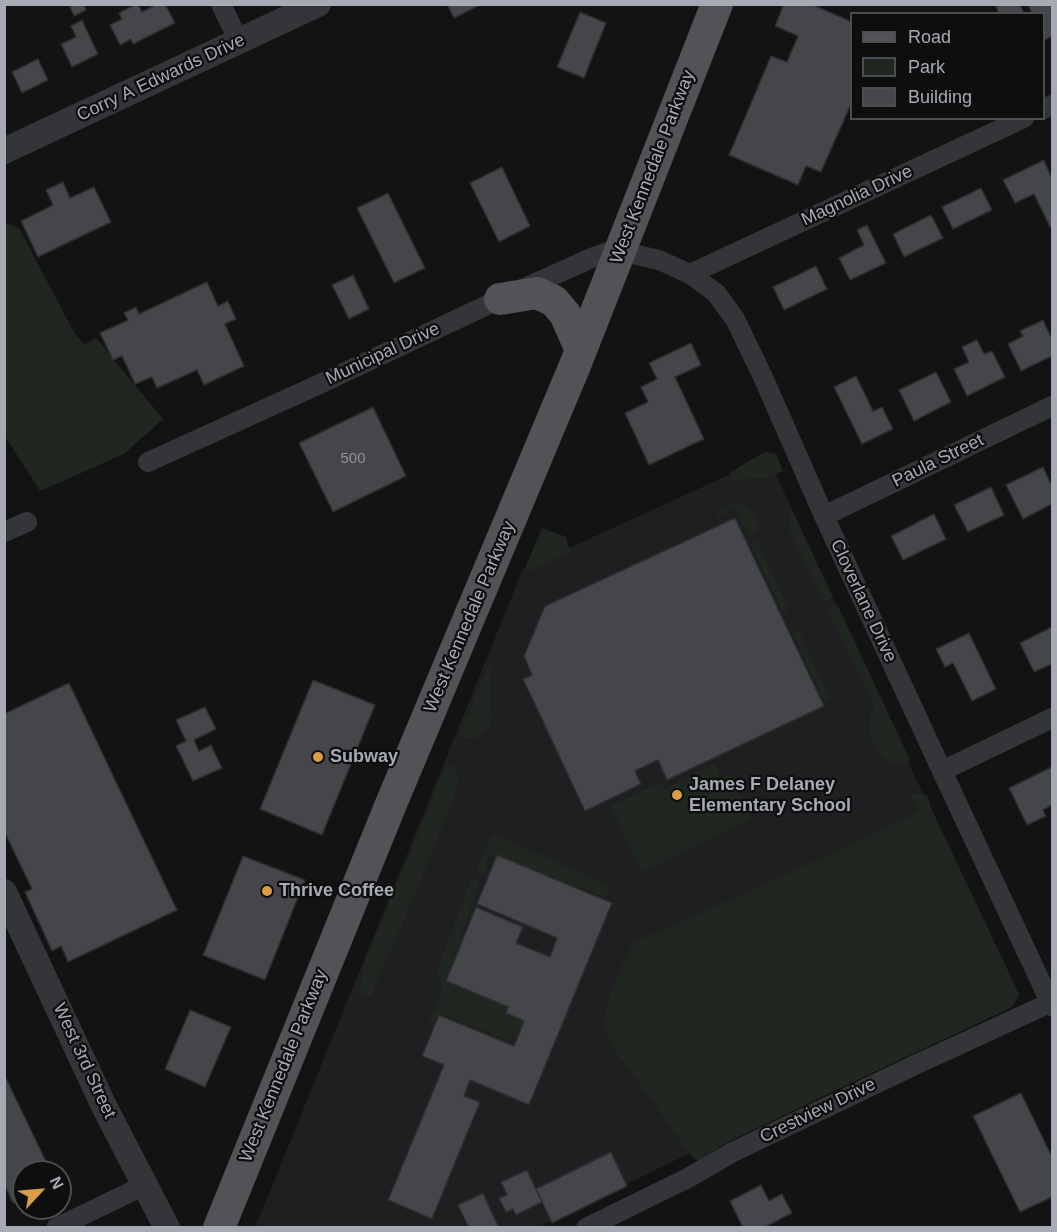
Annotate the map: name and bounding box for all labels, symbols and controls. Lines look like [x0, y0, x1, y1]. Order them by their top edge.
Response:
legend [850, 12, 1045, 120]
text: Road [908, 27, 951, 47]
street label: Corry A Edwards Drive [73, 30, 249, 126]
text: Park [908, 57, 945, 77]
street label: West Kennedale Parkway [606, 67, 700, 267]
text: Building [908, 87, 972, 107]
street label: Magnolia Drive [798, 161, 916, 231]
street label: Municipal Drive [323, 318, 443, 390]
street label: Paula Street [889, 430, 987, 492]
house number: 500 [340, 450, 366, 468]
street label: West Kennedale Parkway [420, 518, 520, 716]
street label: Cloverlane Drive [825, 536, 901, 666]
place label: Subway [330, 746, 398, 768]
marker: Subway [311, 750, 325, 764]
place label: James F Delaney Elementary School [689, 774, 851, 816]
marker: James F Delaney Elementary School [670, 788, 684, 802]
place label: Thrive Coffee [279, 880, 394, 902]
marker: Thrive Coffee [260, 884, 274, 898]
street label: West Kennedale Parkway [235, 967, 333, 1165]
street label: West 3rd Street [48, 1000, 120, 1122]
street label: Crestview Drive [757, 1074, 879, 1148]
north arrow [12, 1160, 72, 1220]
text: N [47, 1174, 67, 1192]

